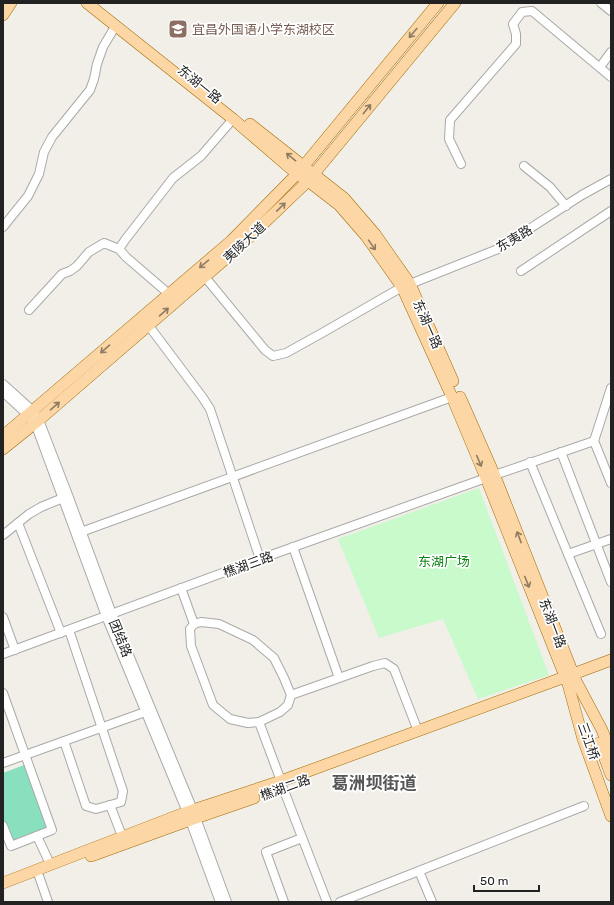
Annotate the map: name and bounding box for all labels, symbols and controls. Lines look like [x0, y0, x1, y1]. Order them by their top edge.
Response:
school or university icon: 宜昌外国语小学东湖校区 [167, 18, 189, 40]
place label: 宜昌外国语小学东湖校区 [192, 22, 335, 37]
one-way arrow [408, 28, 417, 38]
street label: 东湖一路 [175, 62, 225, 107]
one-way arrow [363, 104, 371, 115]
one-way arrow [285, 152, 296, 161]
one-way arrow [276, 202, 286, 212]
street label: 夷陵大道 [220, 219, 268, 266]
street label: 东夷路 [494, 222, 535, 255]
one-way arrow [368, 239, 376, 250]
one-way arrow [199, 260, 209, 269]
street label: 东湖一路 [410, 297, 445, 351]
one-way arrow [159, 308, 169, 317]
one-way arrow [100, 344, 111, 353]
one-way arrow [49, 402, 60, 411]
one-way arrow [476, 455, 483, 467]
one-way arrow [515, 532, 523, 544]
street label: 樵湖三路 [221, 549, 275, 580]
park label: 东湖广场 [418, 554, 470, 569]
one-way arrow [524, 575, 532, 587]
street label: 东湖一路 [536, 596, 569, 650]
street label: 团结路 [106, 617, 135, 659]
street label: 三江桥 [575, 720, 602, 762]
street label: 樵湖二路 [258, 772, 312, 803]
district label: 葛洲坝街道 [332, 773, 417, 793]
scale bar [474, 867, 539, 893]
text: 50 m [480, 874, 508, 888]

